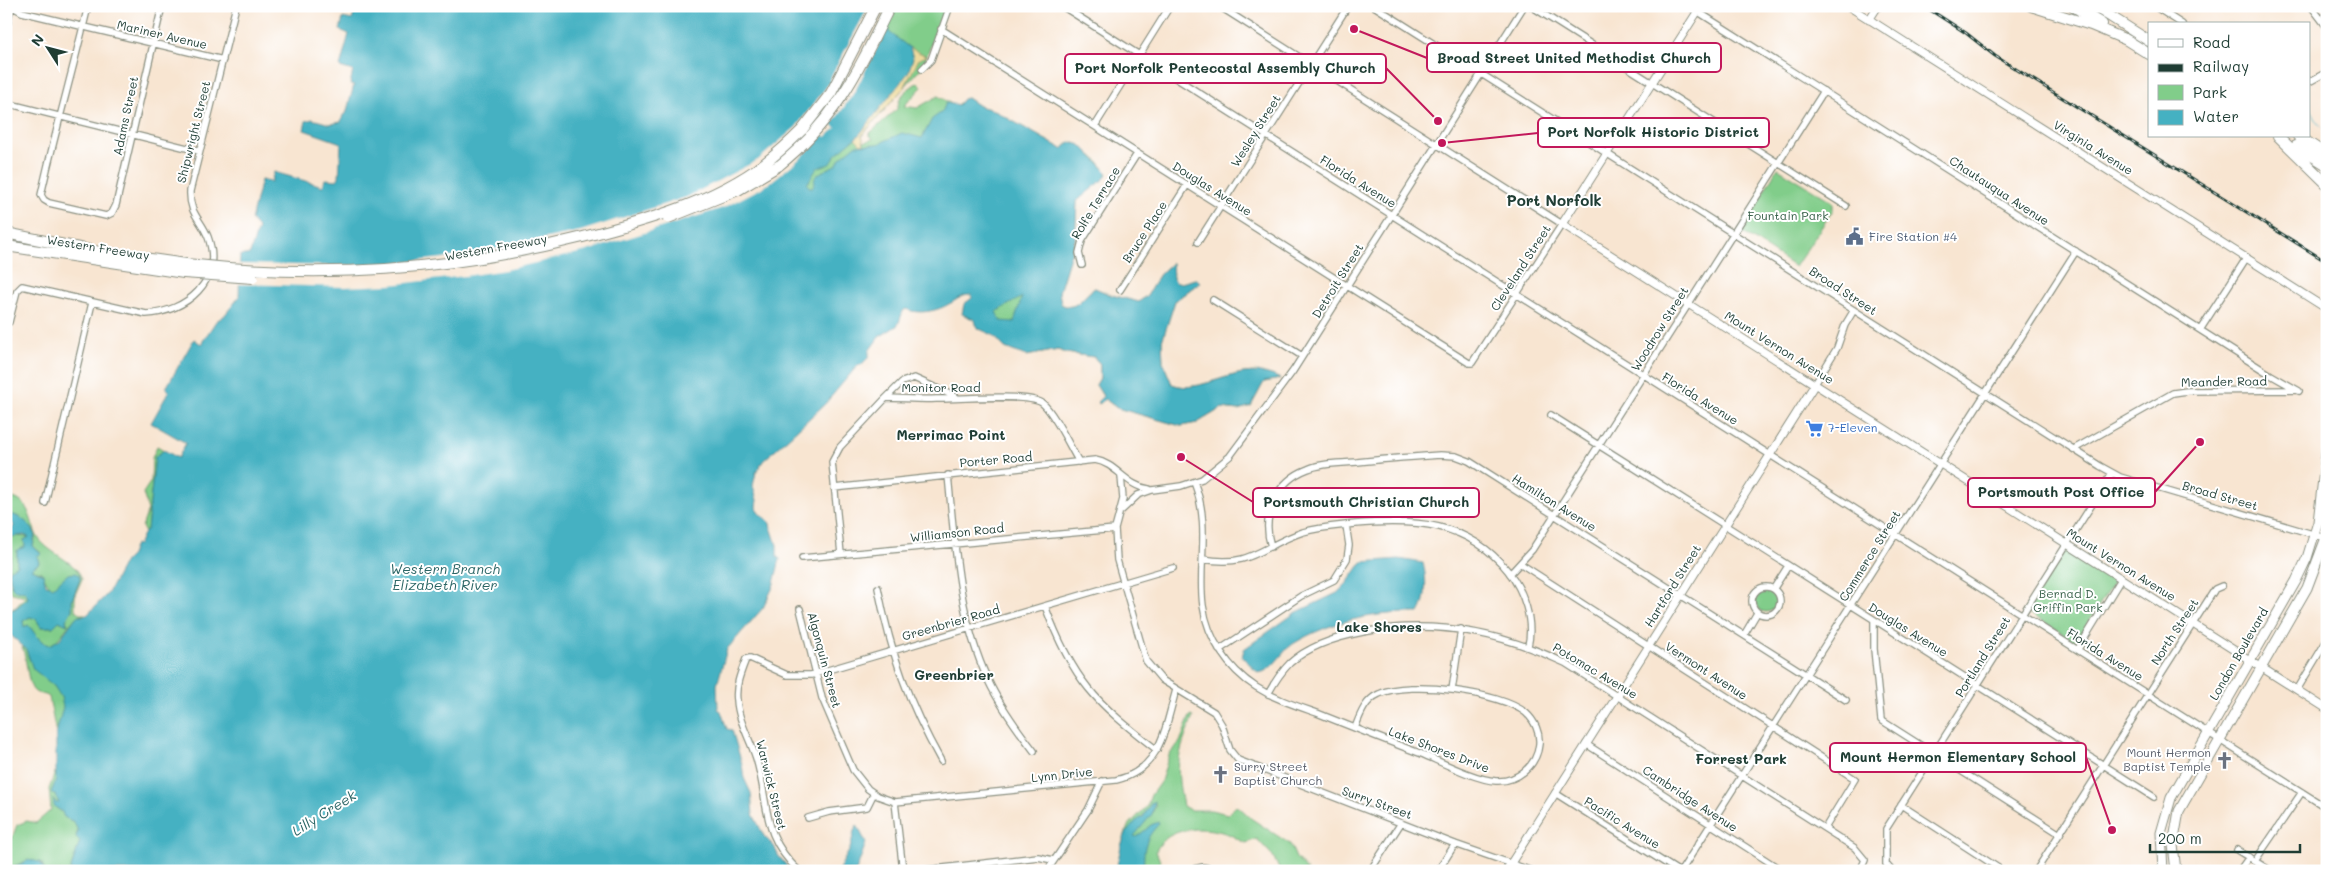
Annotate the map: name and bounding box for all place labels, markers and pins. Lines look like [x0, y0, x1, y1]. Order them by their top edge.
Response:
callout: Broad Street United Methodist Church [1427, 43, 1721, 72]
callout: Port Norfolk Pentecostal Assembly Church [1065, 54, 1386, 83]
callout: Port Norfolk Historic District [1538, 118, 1769, 147]
public building icon: Fire Station #4 [1845, 227, 1865, 247]
place label: Fire Station #4 [1869, 228, 1957, 244]
supermarket icon: 7-Eleven [1804, 418, 1824, 438]
place label: 7-Eleven [1828, 419, 1877, 435]
callout: Portsmouth Post Office [1968, 478, 2155, 507]
callout: Portsmouth Christian Church [1253, 488, 1479, 517]
callout: Mount Hermon Elementary School [1830, 743, 2086, 772]
place label: Mount Hermon Baptist Temple [2123, 744, 2211, 774]
church icon: Mount Hermon Baptist Temple [2215, 750, 2235, 770]
place label: Surry Street Baptist Church [1234, 758, 1322, 788]
church icon: Surry Street Baptist Church [1210, 764, 1230, 784]

